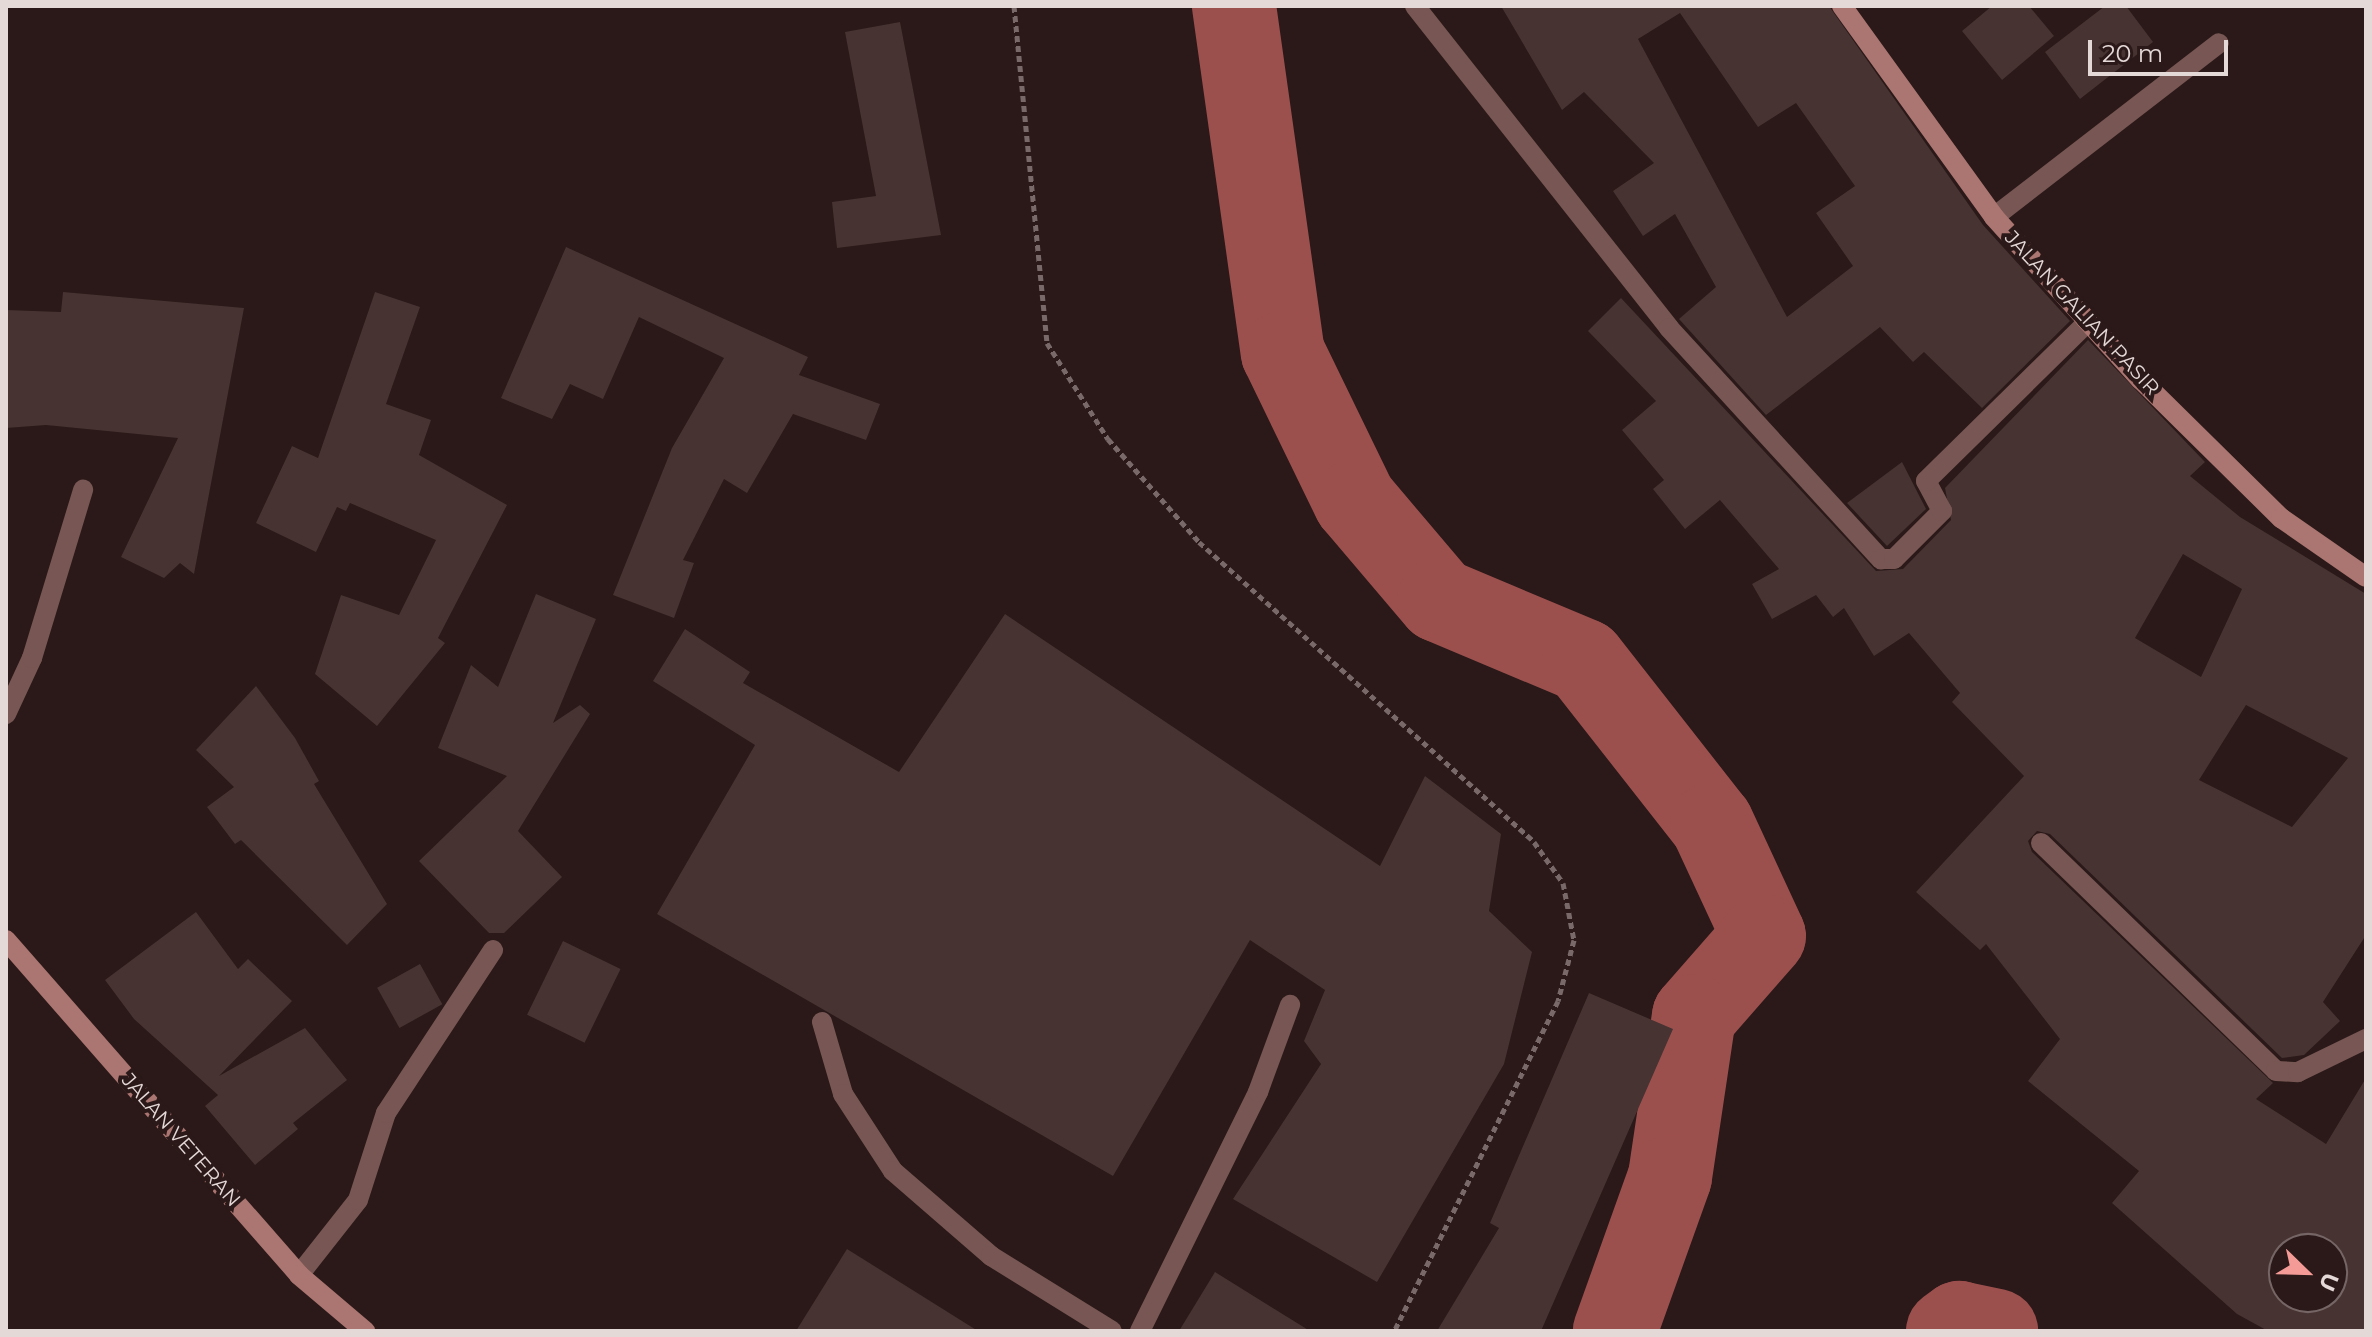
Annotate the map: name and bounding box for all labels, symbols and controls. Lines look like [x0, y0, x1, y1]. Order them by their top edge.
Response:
scale bar [2092, 24, 2232, 74]
text: 20 m [2102, 39, 2163, 68]
street label: JALAN GALIAN PASIR [2000, 226, 2164, 400]
street label: JALAN VETERAN [117, 1068, 245, 1212]
north arrow [2268, 1233, 2348, 1313]
text: U [2313, 1269, 2345, 1295]

